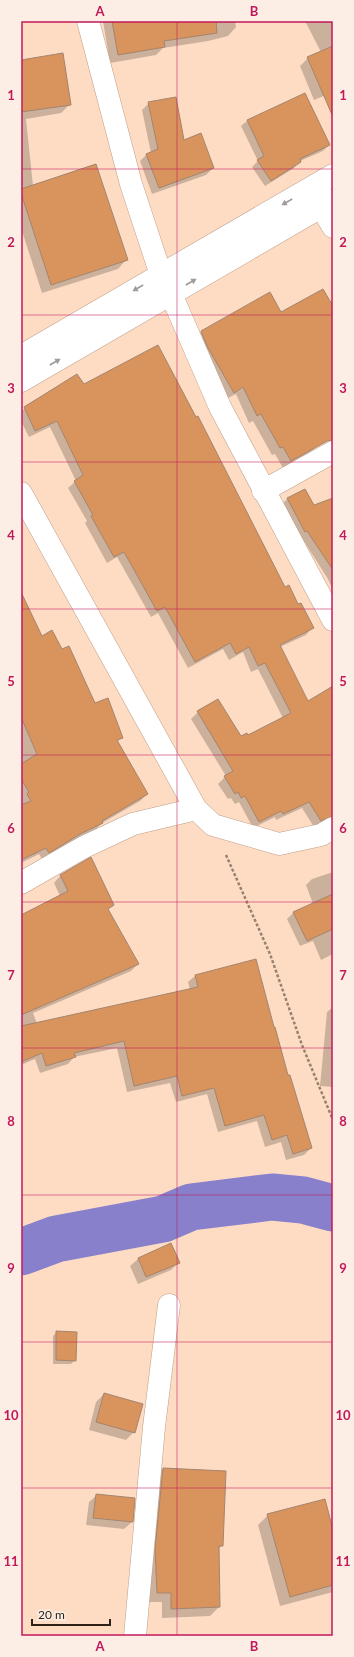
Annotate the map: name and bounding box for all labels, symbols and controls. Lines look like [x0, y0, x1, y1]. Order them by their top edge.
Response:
text: A [94, 3, 105, 19]
text: B [250, 3, 259, 19]
text: 1 [7, 87, 15, 103]
text: 1 [339, 87, 347, 103]
one-way arrow [281, 198, 293, 205]
text: 2 [7, 234, 15, 250]
text: 2 [339, 234, 347, 250]
one-way arrow [185, 278, 197, 285]
one-way arrow [132, 285, 144, 292]
one-way arrow [49, 358, 61, 365]
text: 3 [7, 380, 15, 396]
text: 3 [339, 380, 347, 396]
text: 4 [7, 527, 15, 543]
text: 4 [339, 527, 347, 543]
text: 5 [7, 673, 15, 689]
text: 5 [339, 673, 347, 689]
text: 6 [7, 820, 15, 836]
text: 6 [339, 820, 347, 836]
text: 7 [7, 967, 15, 983]
text: 7 [339, 967, 347, 983]
text: 8 [7, 1113, 15, 1129]
text: 8 [339, 1113, 347, 1129]
text: 9 [7, 1260, 15, 1276]
text: 9 [339, 1260, 347, 1276]
text: 10 [3, 1407, 19, 1423]
text: 10 [335, 1407, 351, 1423]
text: 11 [3, 1553, 19, 1569]
text: 11 [335, 1553, 351, 1569]
scale bar [32, 1601, 110, 1627]
text: 20 m [38, 1607, 65, 1622]
text: A [94, 1638, 105, 1654]
text: B [250, 1638, 259, 1654]

